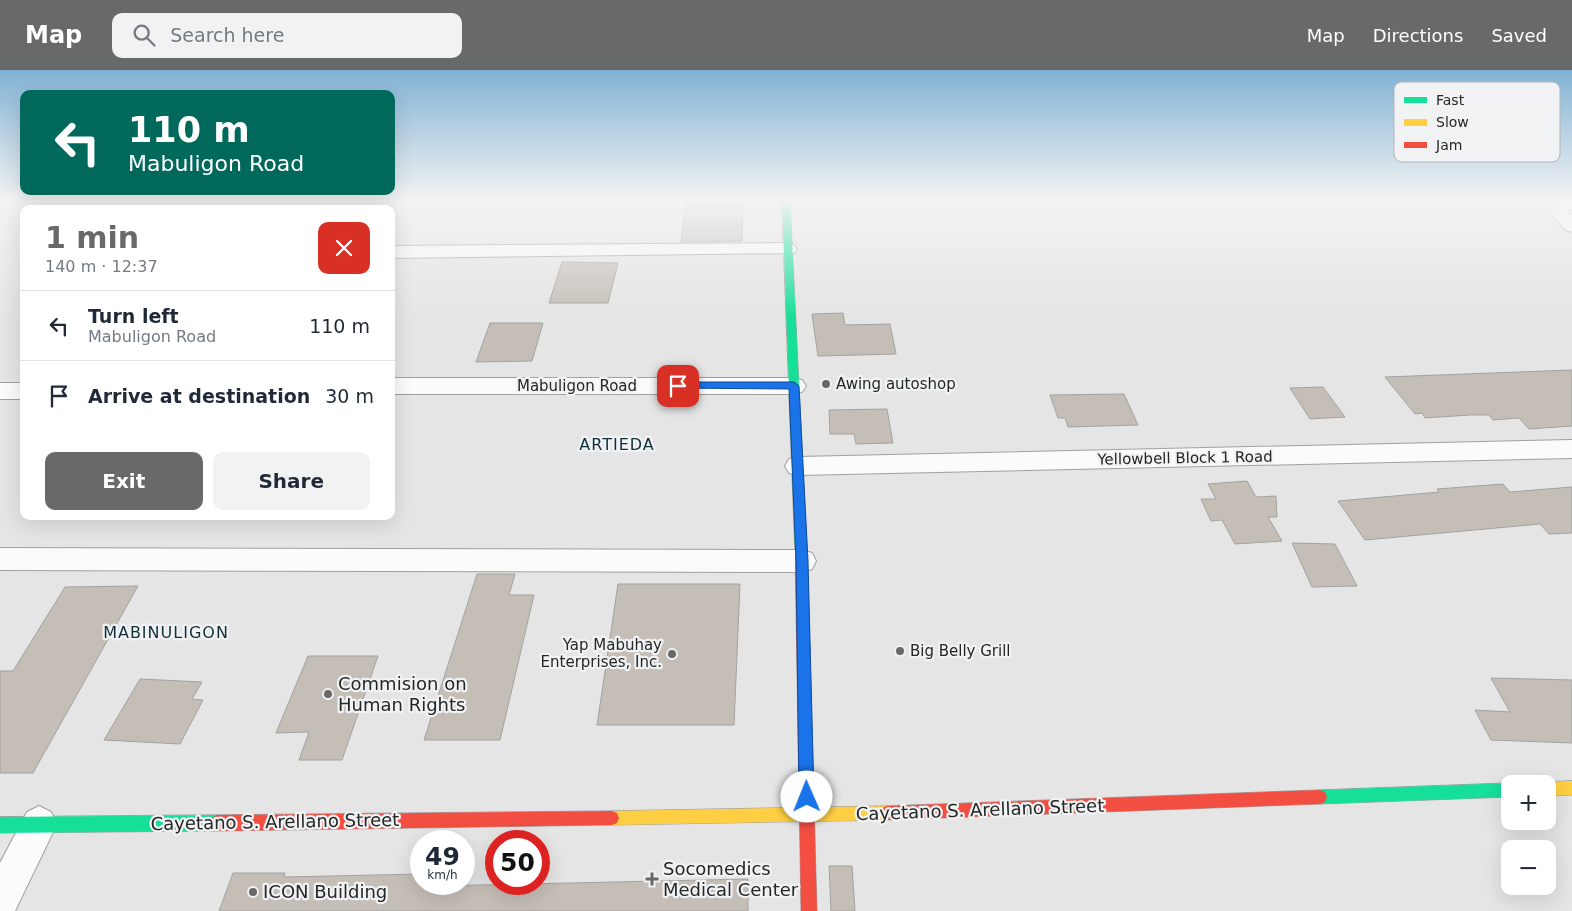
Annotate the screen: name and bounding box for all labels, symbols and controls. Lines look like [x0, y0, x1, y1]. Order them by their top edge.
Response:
search box [112, 13, 462, 58]
text: Map [25, 21, 82, 49]
icon: search [130, 21, 158, 49]
text: Search here [170, 24, 284, 46]
text: Map [1307, 25, 1345, 46]
text: Directions [1373, 25, 1463, 46]
text: Saved [1491, 25, 1547, 46]
legend [1394, 82, 1560, 162]
text: Fast [1436, 92, 1465, 108]
icon: left [45, 110, 110, 175]
text: 110 m [128, 110, 250, 150]
text: Slow [1436, 114, 1469, 130]
text: Jam [1435, 137, 1462, 153]
text: Mabuligon Road [128, 151, 304, 176]
text: 1 min [45, 220, 139, 255]
button: close [318, 222, 370, 274]
text: 140 m · 12:37 [45, 257, 158, 276]
text: Turn left [88, 305, 179, 327]
icon: left [45, 312, 73, 340]
text: 110 m [309, 315, 370, 337]
text: Mabuligon Road [88, 327, 216, 346]
pin [657, 365, 699, 407]
icon: arrive [664, 372, 692, 400]
place label: Awing autoshop [836, 375, 956, 393]
street label: Mabuligon Road [517, 377, 637, 395]
marker: Awing autoshop [820, 378, 832, 390]
icon: arrive [45, 382, 73, 410]
text: Arrive at destination [88, 385, 310, 407]
text: 30 m [325, 385, 374, 407]
district label: ARTIEDA [579, 435, 655, 454]
street label: Yellowbell Block 1 Road [1096, 447, 1273, 469]
button: Exit [45, 452, 203, 510]
button: Share [213, 452, 370, 510]
district label: MABINULIGON [103, 623, 229, 642]
place label: Yap Mabuhay Enterprises, Inc. [541, 636, 662, 671]
place label: Big Belly Grill [910, 642, 1011, 660]
marker: Big Belly Grill [894, 645, 906, 657]
marker: Yap Mabuhay Enterprises, Inc. [666, 648, 678, 660]
place label: Commision on Human Rights [338, 673, 467, 715]
marker: Commision on Human Rights [322, 688, 334, 700]
position arrow [780, 770, 832, 822]
map controls [1501, 775, 1556, 895]
button: + [1501, 775, 1556, 830]
street label: Cayetano S. Arellano Street [855, 795, 1105, 824]
street label: Cayetano S. Arellano Street [150, 809, 399, 834]
speed limit sign: 50 [485, 830, 550, 895]
button: − [1501, 840, 1556, 895]
text: 49 [425, 842, 460, 871]
place label: Socomedics Medical Center [663, 858, 799, 900]
text: km/h [427, 868, 458, 882]
marker: Socomedics Medical Center [645, 872, 659, 886]
place label: ICON Building [263, 881, 387, 902]
marker: ICON Building [247, 886, 259, 898]

